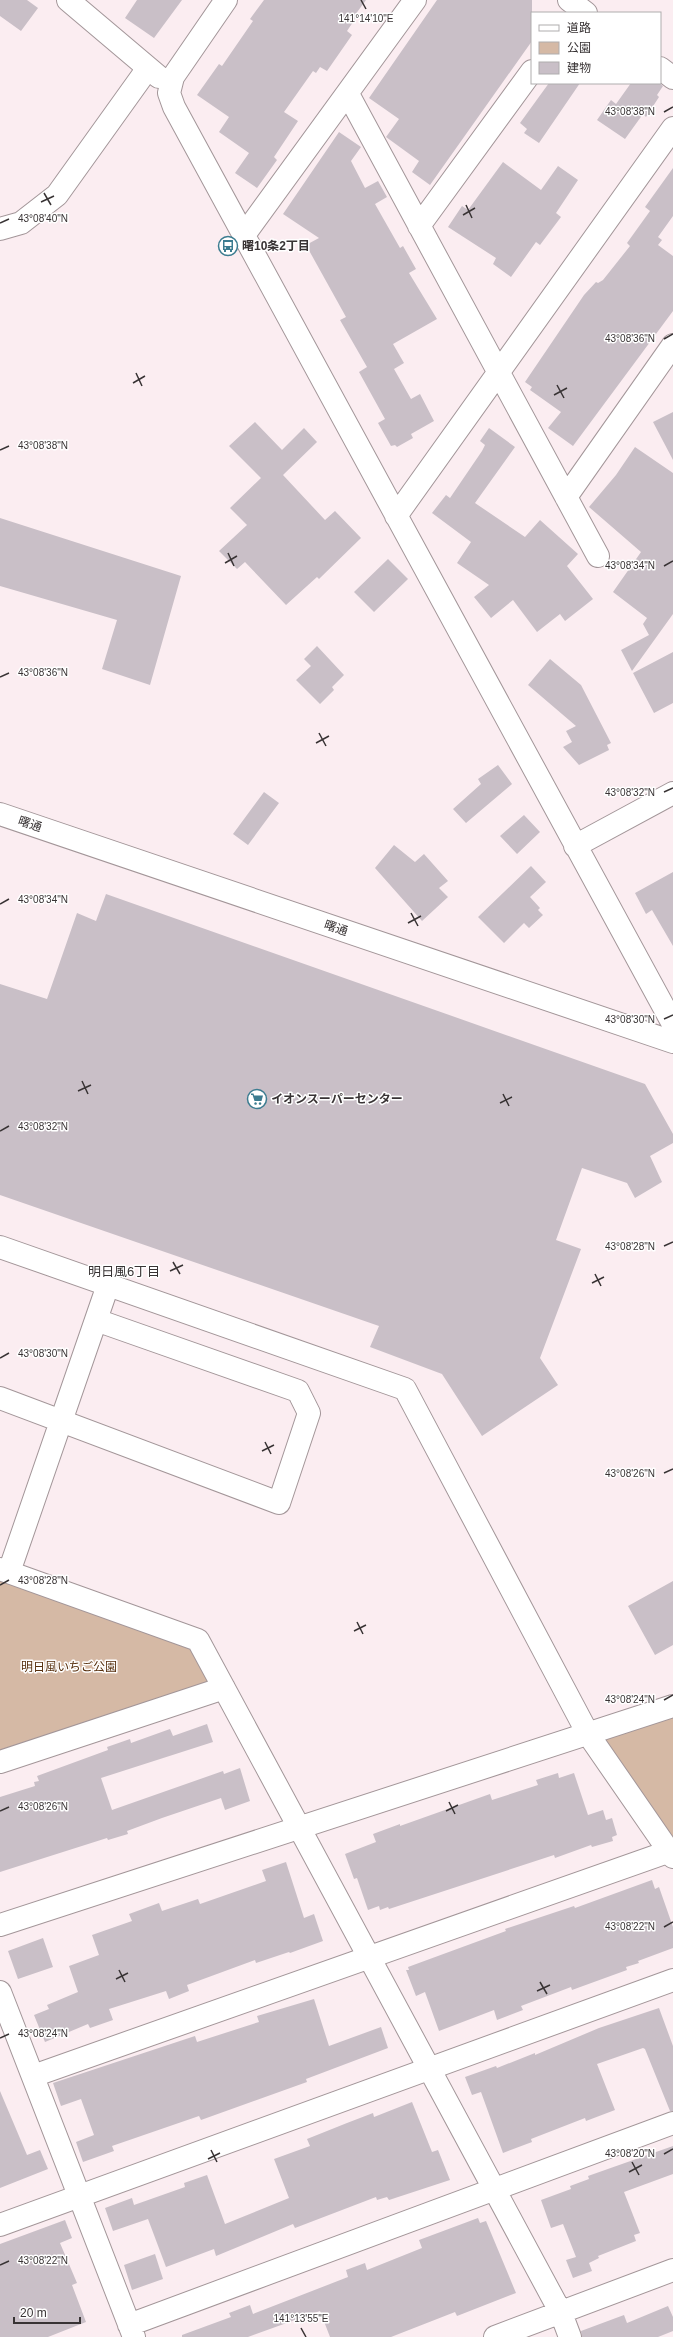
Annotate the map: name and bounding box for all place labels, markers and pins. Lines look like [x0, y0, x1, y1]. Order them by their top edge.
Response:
bus stop icon: 曙10条2丁目 [217, 235, 239, 257]
place label: 曙10条2丁目 [242, 239, 310, 253]
supermarket icon: イオンスーパーセンター [246, 1088, 268, 1110]
place label: イオンスーパーセンター [271, 1092, 403, 1106]

